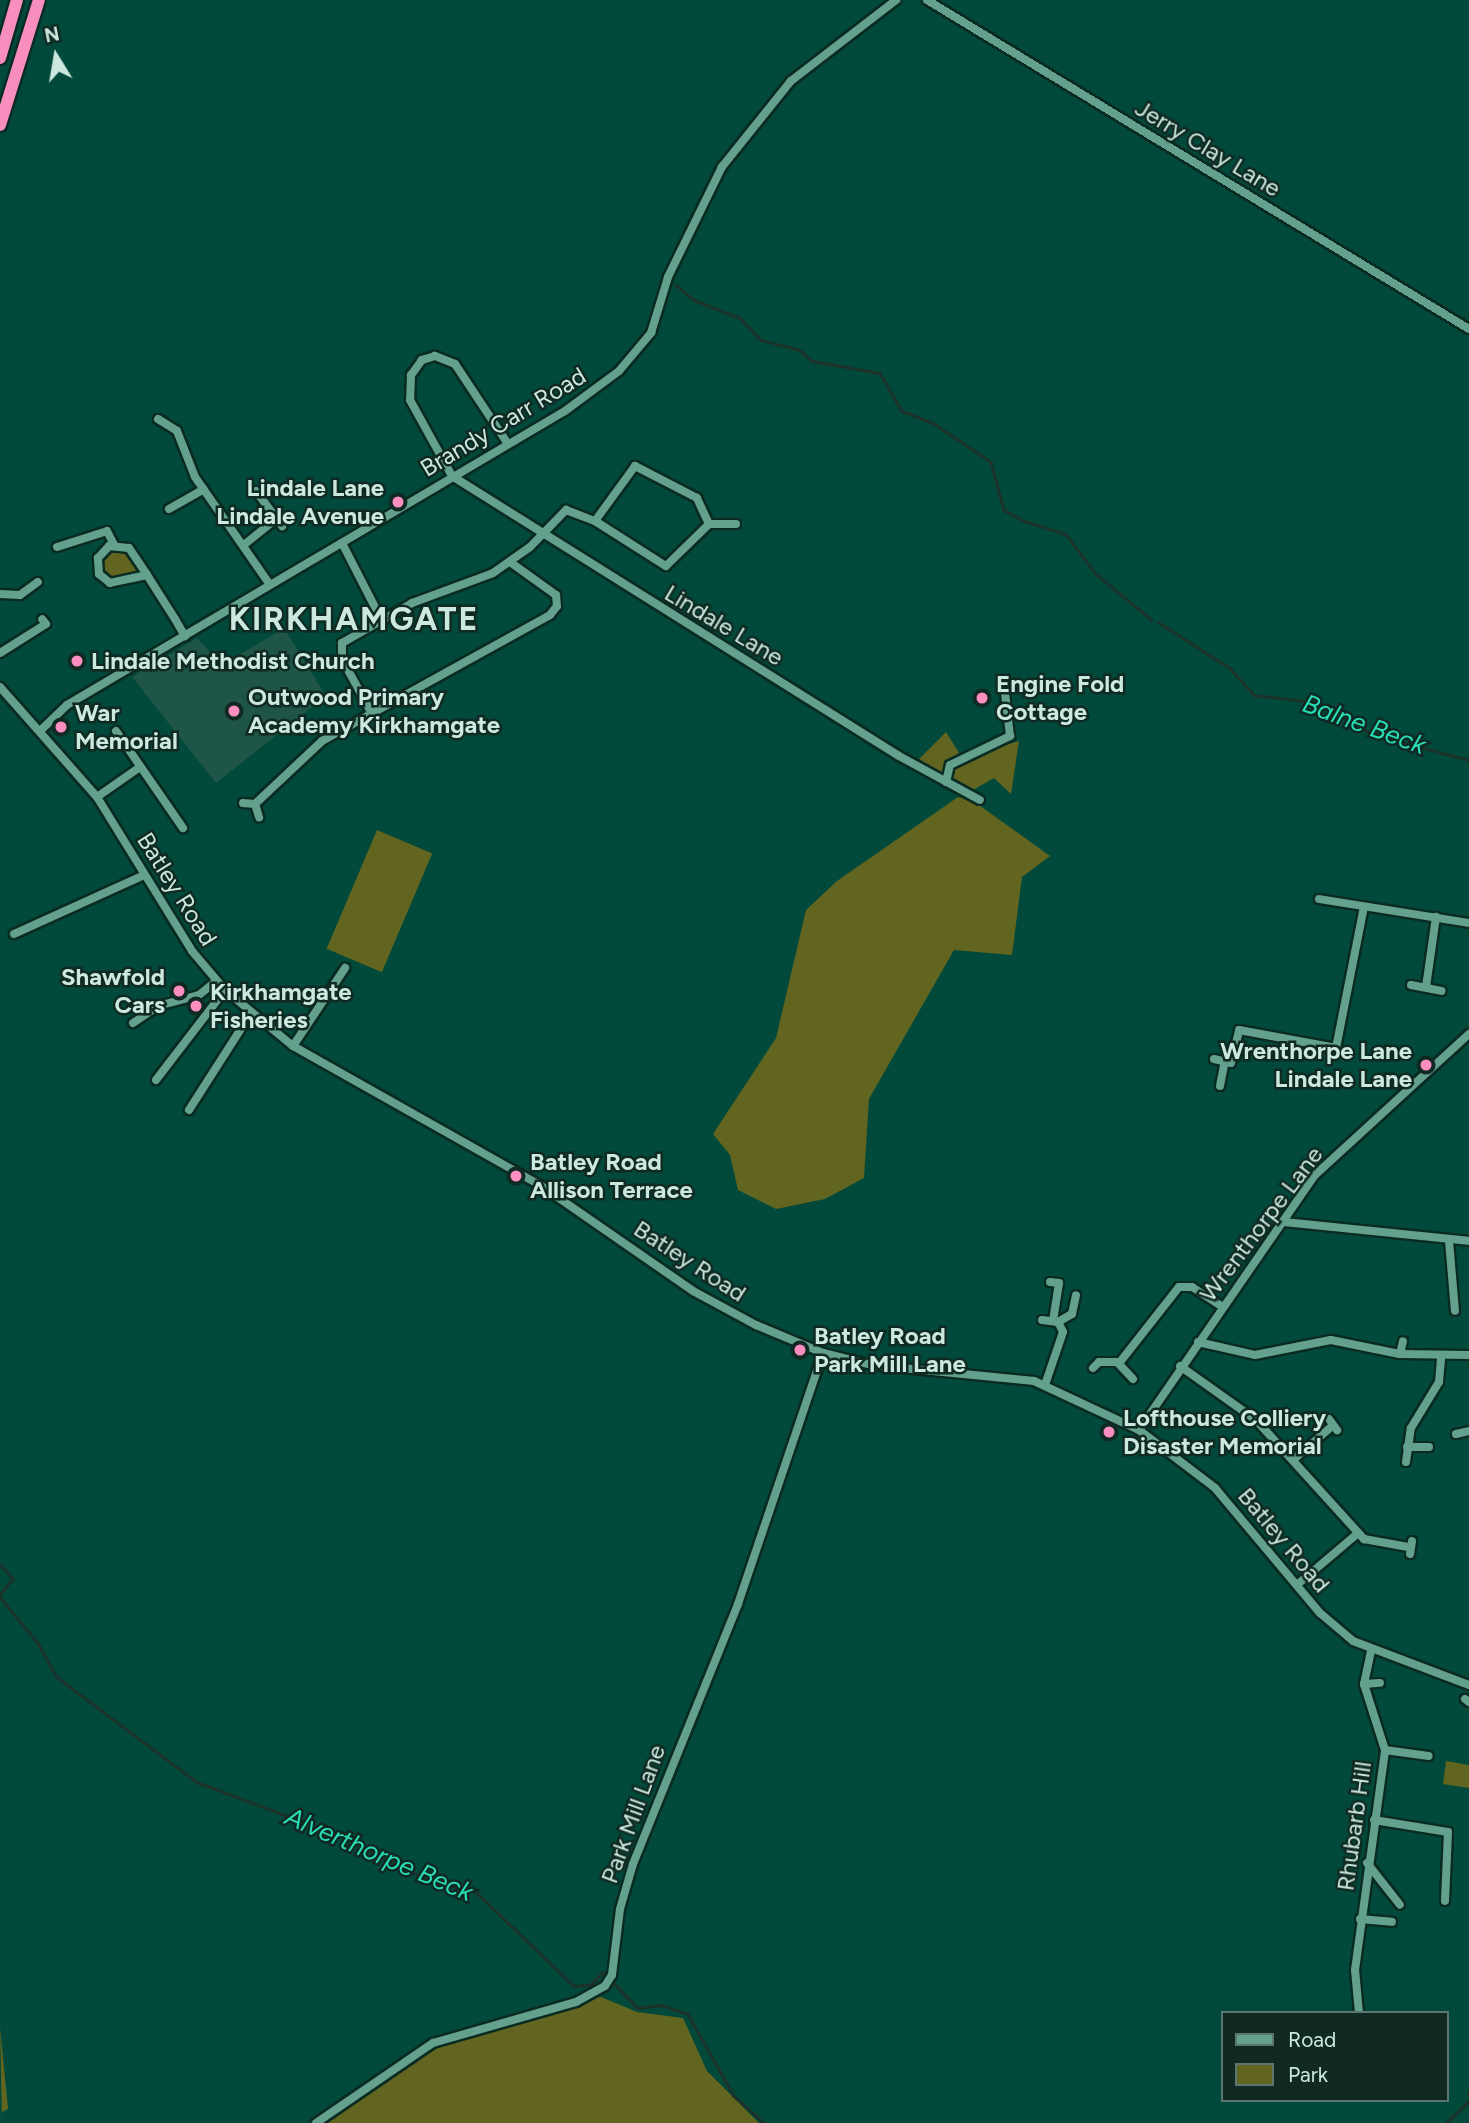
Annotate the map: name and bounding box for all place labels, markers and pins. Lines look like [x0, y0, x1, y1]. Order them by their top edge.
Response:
place label: Lindale Lane Lindale Avenue [216, 474, 384, 530]
marker: Lindale Lane Lindale Avenue [390, 494, 406, 510]
place label: Lindale Methodist Church [91, 647, 375, 675]
marker: Lindale Methodist Church [69, 653, 85, 669]
place label: Engine Fold Cottage [996, 670, 1124, 726]
place label: Outwood Primary Academy Kirkhamgate [248, 683, 500, 739]
marker: Engine Fold Cottage [974, 690, 990, 706]
place label: War Memorial [75, 699, 178, 755]
marker: Outwood Primary Academy Kirkhamgate [226, 703, 242, 719]
marker: War Memorial [53, 719, 69, 735]
place label: Shawfold Cars [61, 963, 165, 1019]
place label: Kirkhamgate Fisheries [210, 978, 352, 1034]
marker: Shawfold Cars [171, 983, 187, 999]
marker: Kirkhamgate Fisheries [188, 998, 204, 1014]
place label: Wrenthorpe Lane Lindale Lane [1220, 1037, 1412, 1093]
marker: Wrenthorpe Lane Lindale Lane [1418, 1057, 1434, 1073]
place label: Batley Road Allison Terrace [530, 1148, 693, 1204]
marker: Batley Road Allison Terrace [508, 1168, 524, 1184]
place label: Batley Road Park Mill Lane [814, 1322, 966, 1378]
marker: Batley Road Park Mill Lane [792, 1342, 808, 1358]
place label: Lofthouse Colliery Disaster Memorial [1123, 1404, 1326, 1460]
marker: Lofthouse Colliery Disaster Memorial [1101, 1424, 1117, 1440]

